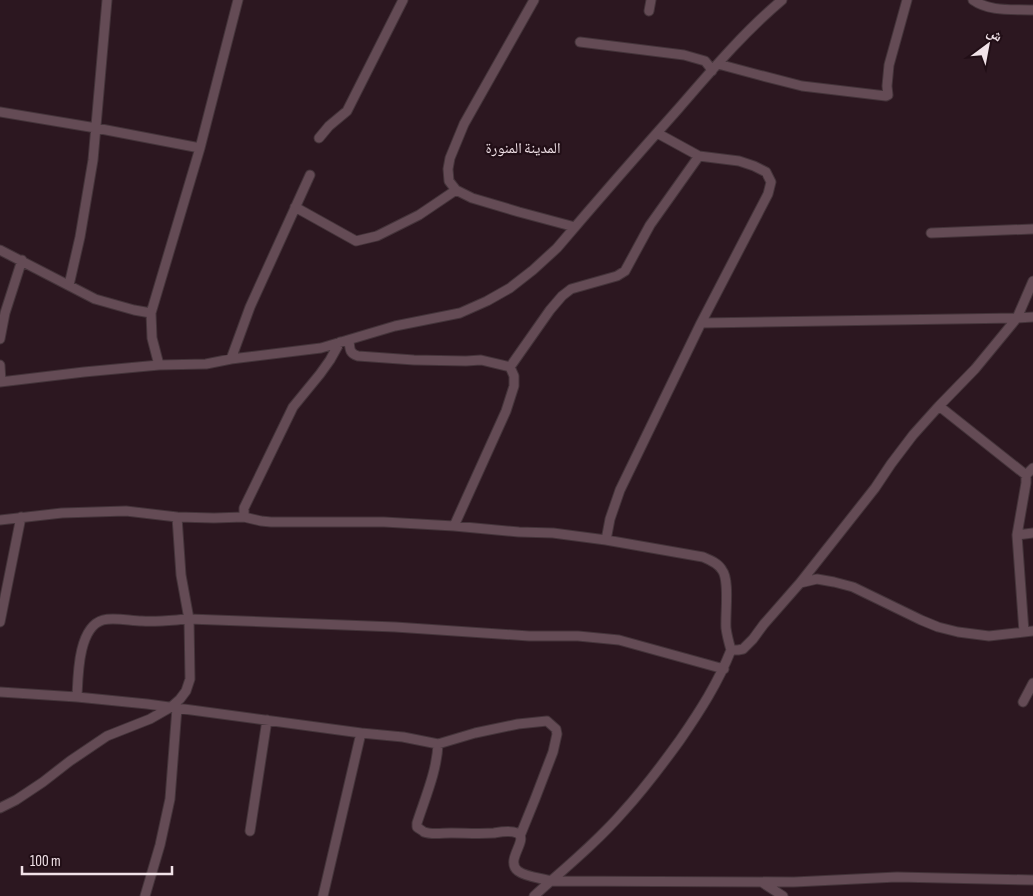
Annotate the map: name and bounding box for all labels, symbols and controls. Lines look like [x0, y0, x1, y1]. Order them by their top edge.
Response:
north arrow [963, 20, 1013, 70]
text: ش [984, 23, 1006, 46]
district label: المدينة المنورة [485, 139, 561, 158]
scale bar [22, 844, 172, 876]
text: 100 m [30, 852, 61, 871]

